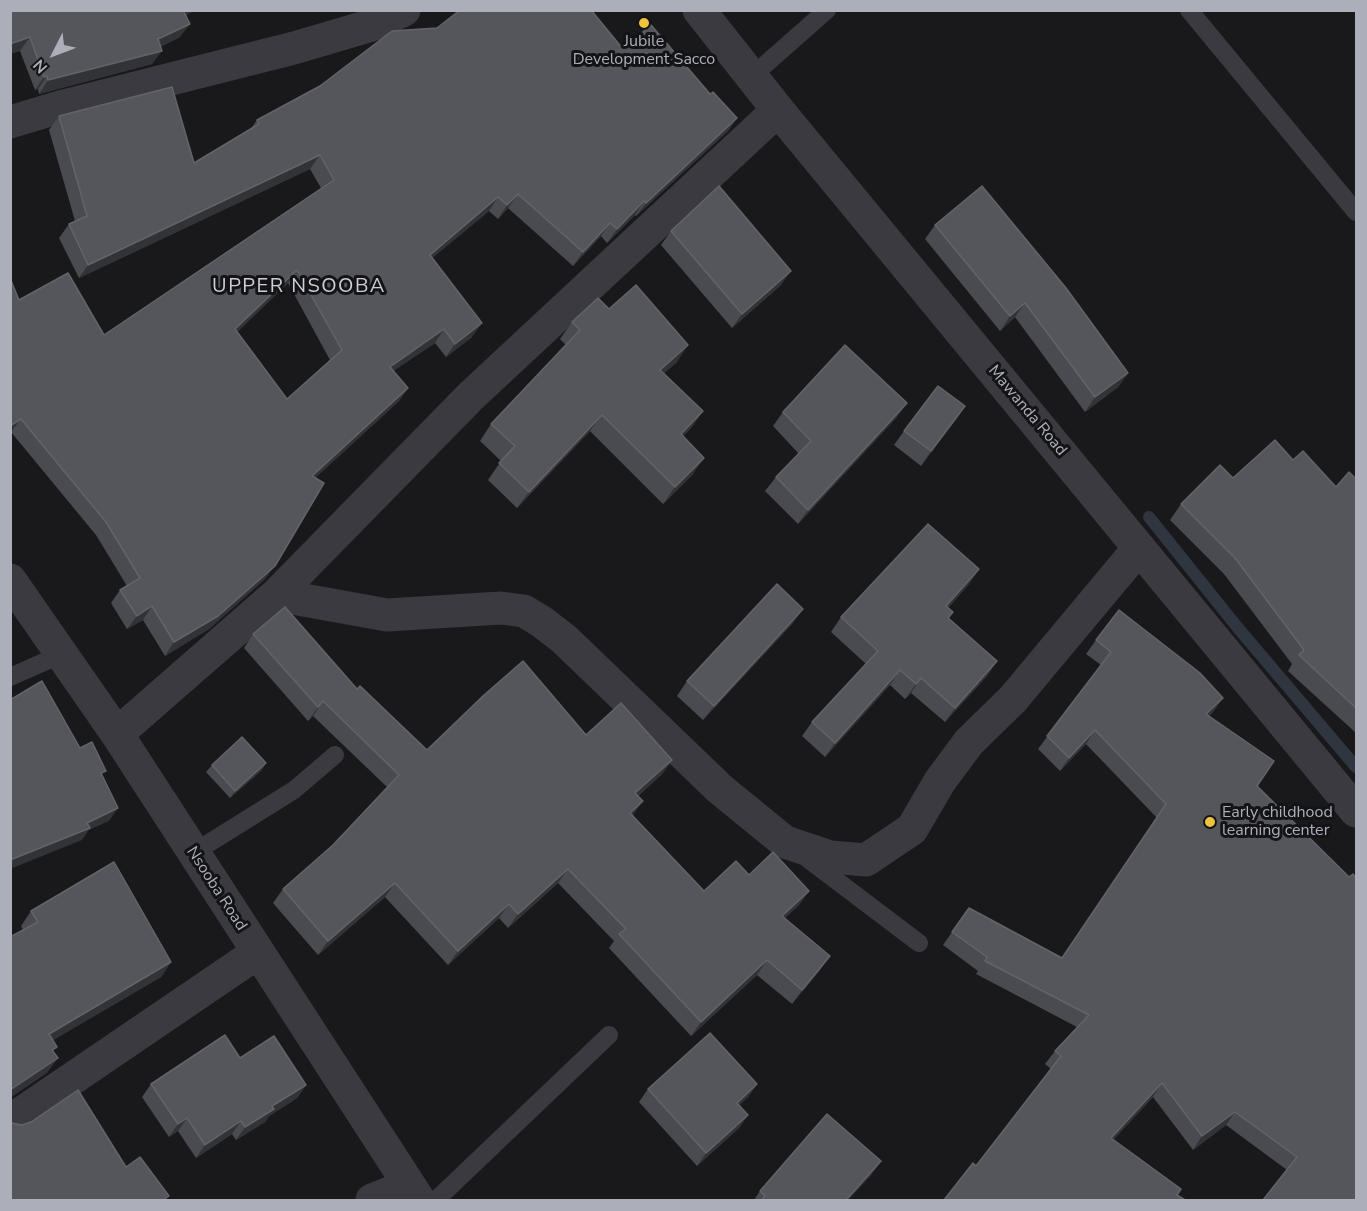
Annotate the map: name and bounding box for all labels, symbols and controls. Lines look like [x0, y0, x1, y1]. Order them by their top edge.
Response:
marker: Jubile Development Sacco [637, 16, 651, 30]
north arrow [24, 24, 84, 84]
place label: Jubile Development Sacco [573, 32, 715, 70]
text: N [28, 54, 53, 78]
district label: UPPER NSOOBA [212, 275, 386, 299]
street label: Mawanda Road [984, 362, 1070, 460]
place label: Early childhood learning center [1222, 803, 1333, 841]
marker: Early childhood learning center [1203, 815, 1217, 829]
street label: Nsooba Road [182, 843, 250, 935]

